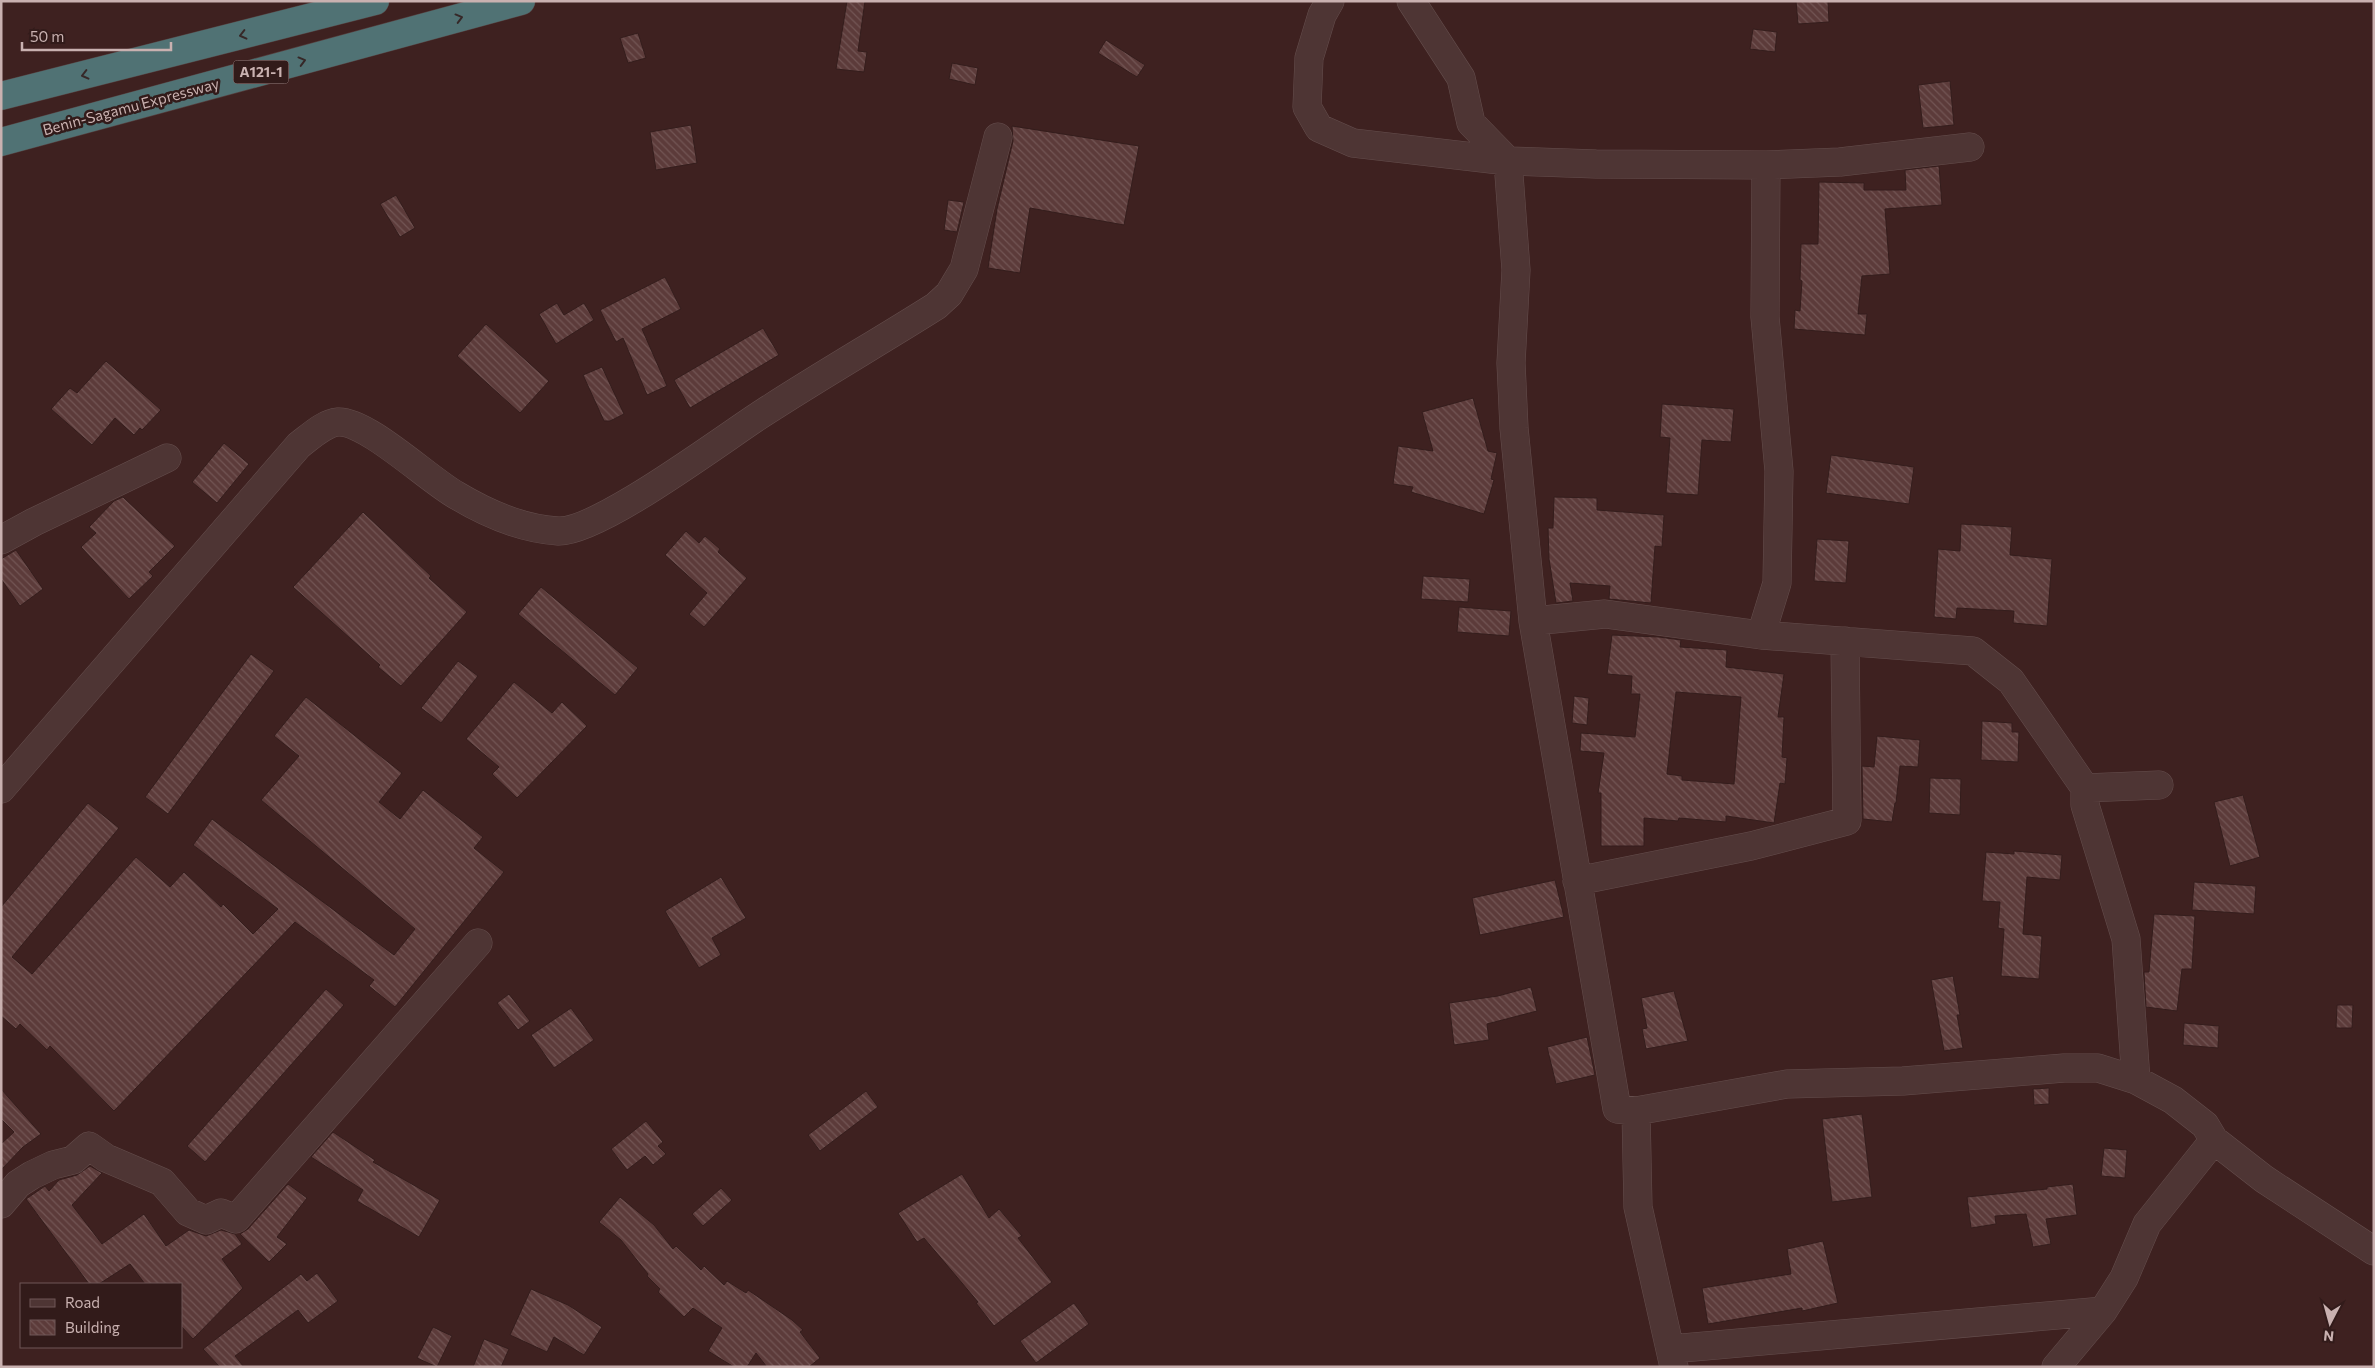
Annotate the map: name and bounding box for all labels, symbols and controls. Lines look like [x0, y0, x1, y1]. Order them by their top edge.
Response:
one-way arrow [454, 13, 463, 24]
scale bar [22, 20, 171, 52]
text: 50 m [30, 27, 64, 45]
one-way arrow [239, 30, 247, 40]
one-way arrow [297, 56, 305, 66]
road number: A121-1 [234, 61, 288, 84]
one-way arrow [81, 69, 90, 80]
street label: Benin-Sagamu Expressway [41, 74, 221, 138]
legend [20, 1283, 182, 1348]
text: Road [65, 1293, 100, 1311]
north arrow [2305, 1298, 2355, 1348]
text: Building [65, 1318, 120, 1336]
text: N [2322, 1327, 2335, 1345]

